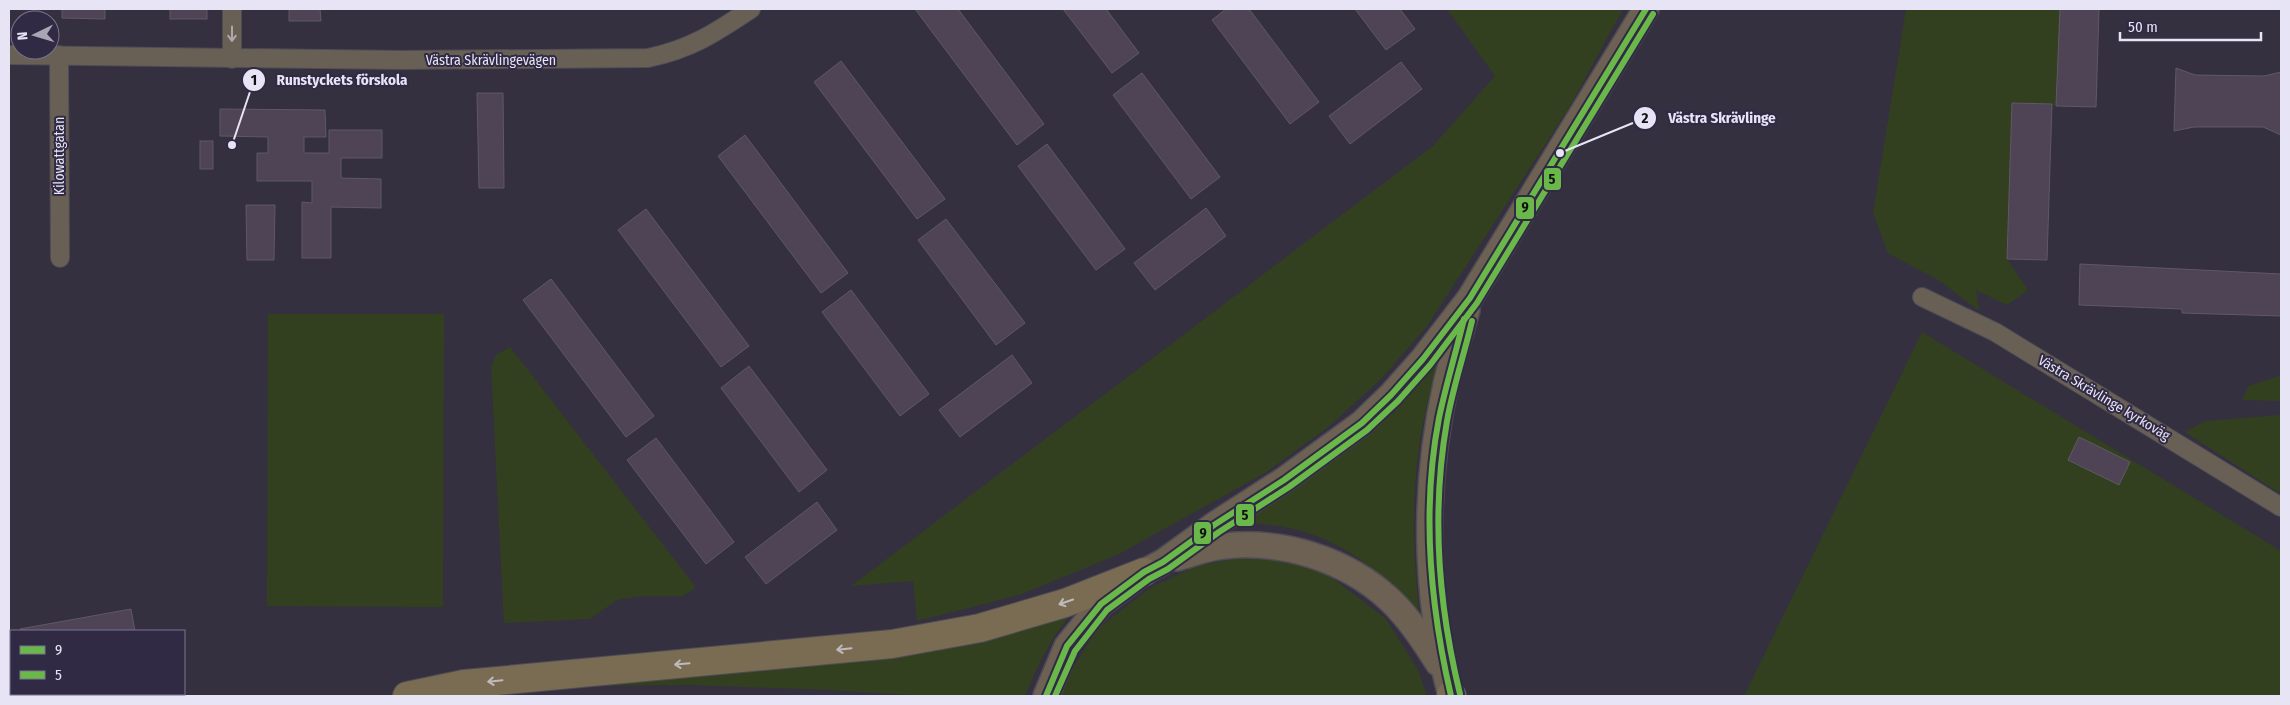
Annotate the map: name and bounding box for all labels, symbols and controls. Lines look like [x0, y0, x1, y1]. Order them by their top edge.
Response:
north arrow [10, 10, 60, 60]
scale bar [2120, 10, 2261, 42]
text: 50 m [2128, 18, 2158, 36]
one-way arrow [227, 25, 237, 41]
text: N [14, 31, 31, 41]
street label: Västra Skrävlingevägen [426, 52, 556, 69]
callout: Runstyckets förskola [242, 65, 418, 95]
text: 1 [251, 71, 257, 89]
text: Runstyckets förskola [276, 71, 408, 89]
callout: Västra Skrävlinge [1633, 103, 1785, 133]
text: 2 [1641, 109, 1649, 127]
text: Västra Skrävlinge [1667, 109, 1776, 127]
street label: Kilowattgatan [51, 117, 68, 195]
line badge: 5 [1543, 167, 1562, 191]
text: 5 [1549, 171, 1556, 188]
line badge: 9 [1515, 196, 1535, 220]
text: 9 [1521, 199, 1529, 216]
street label: Västra Skrävlinge kyrkoväg [2035, 352, 2174, 444]
line badge: 5 [1235, 503, 1255, 527]
text: 5 [1242, 507, 1249, 524]
line badge: 9 [1193, 521, 1212, 545]
text: 9 [1199, 525, 1207, 542]
one-way arrow [1059, 598, 1074, 607]
legend [10, 630, 185, 695]
text: 9 [55, 641, 62, 659]
one-way arrow [836, 644, 852, 654]
one-way arrow [674, 659, 690, 668]
text: 5 [55, 666, 62, 684]
one-way arrow [488, 676, 504, 686]

